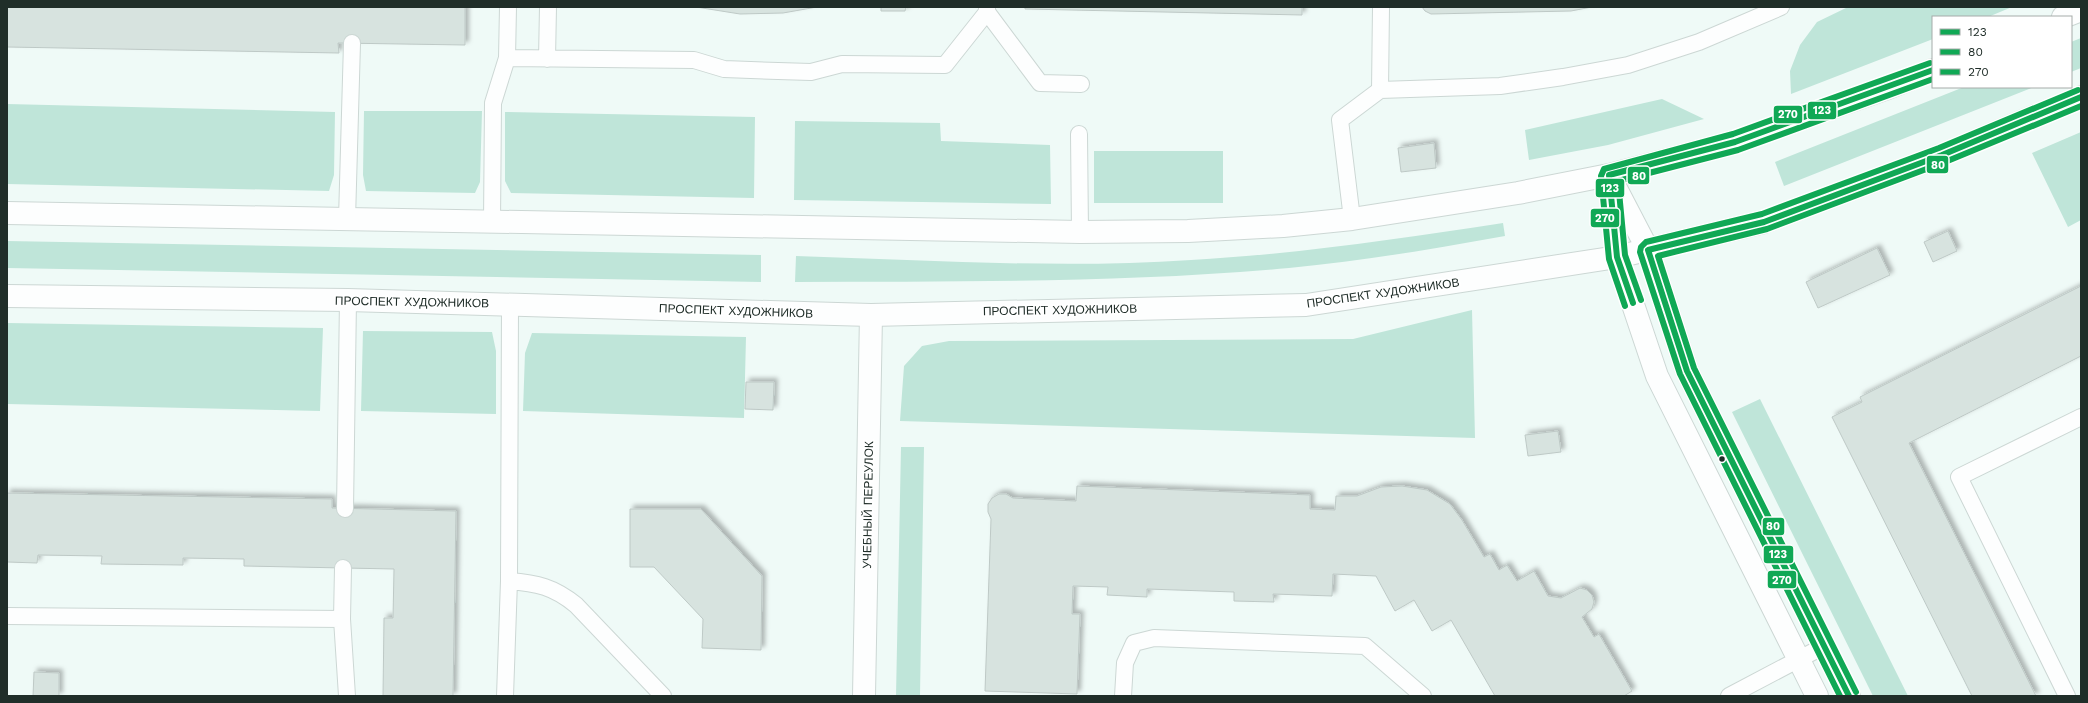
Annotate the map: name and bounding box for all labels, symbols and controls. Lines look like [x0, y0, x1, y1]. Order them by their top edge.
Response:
legend [1932, 16, 2072, 88]
text: 123 [1968, 25, 1987, 39]
text: 80 [1968, 45, 1983, 59]
text: 270 [1968, 65, 1989, 79]
line badge: 123 [1807, 101, 1837, 120]
text: 123 [1813, 104, 1831, 117]
line badge: 270 [1773, 105, 1803, 124]
text: 270 [1778, 108, 1798, 121]
line badge: 80 [1926, 155, 1949, 174]
text: 80 [1931, 159, 1945, 172]
line badge: 80 [1627, 166, 1650, 185]
text: 80 [1632, 170, 1646, 183]
line badge: 123 [1595, 178, 1625, 198]
text: 123 [1601, 182, 1619, 195]
line badge: 270 [1590, 208, 1620, 228]
text: 270 [1595, 212, 1615, 225]
street label: ПРОСПЕКТ ХУДОЖНИКОВ [1306, 275, 1460, 311]
street label: ПРОСПЕКТ ХУДОЖНИКОВ [335, 294, 489, 310]
street label: ПРОСПЕКТ ХУДОЖНИКОВ [659, 301, 813, 321]
street label: ПРОСПЕКТ ХУДОЖНИКОВ [983, 302, 1137, 318]
street label: УЧЕБНЫЙ ПЕРЕУЛОК [859, 441, 876, 569]
unlabelled marker [1717, 454, 1727, 464]
line badge: 80 [1762, 517, 1785, 536]
text: 80 [1766, 520, 1780, 533]
line badge: 123 [1763, 545, 1794, 564]
text: 123 [1769, 548, 1787, 561]
line badge: 270 [1767, 570, 1797, 589]
text: 270 [1772, 574, 1792, 587]

